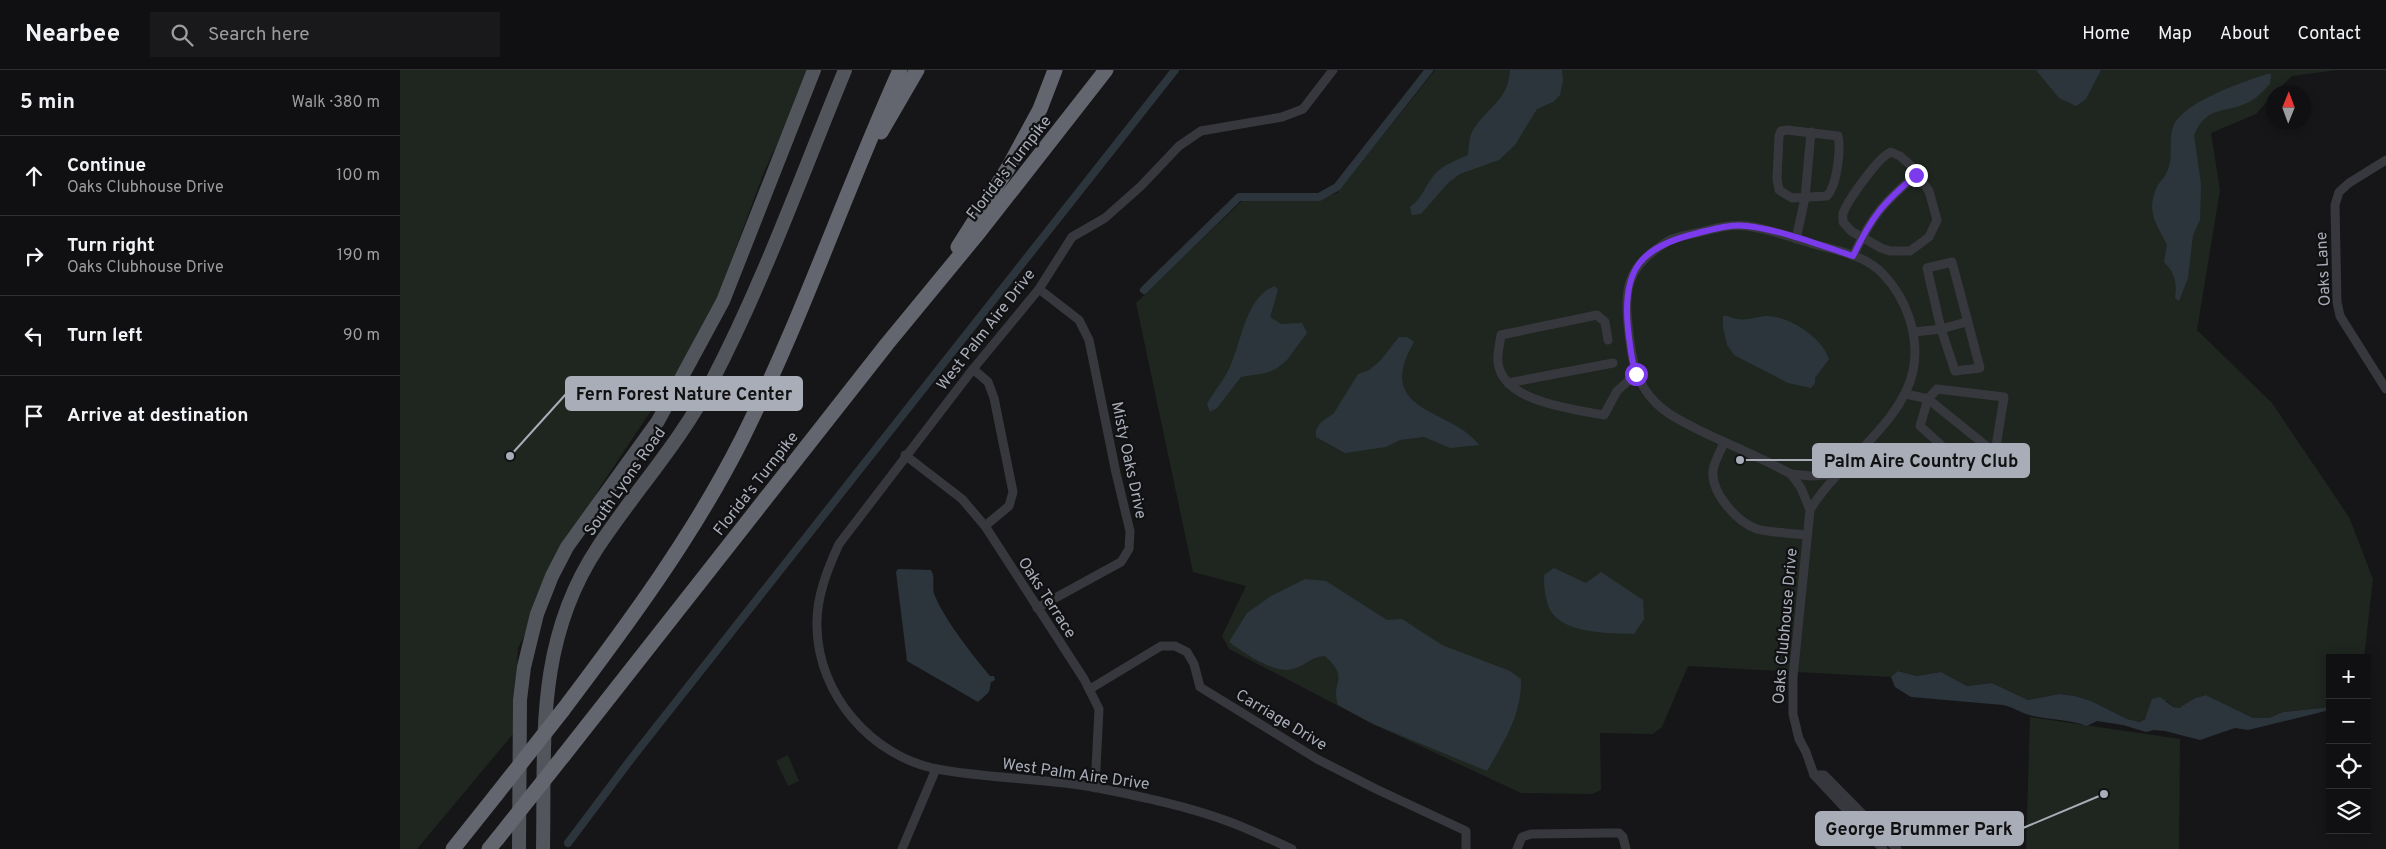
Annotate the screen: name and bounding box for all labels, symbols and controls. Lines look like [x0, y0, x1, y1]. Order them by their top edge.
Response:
search box [150, 12, 500, 57]
text: Nearbee [25, 20, 120, 50]
icon: search [168, 21, 196, 49]
text: Search here [208, 23, 310, 47]
text: Home [2082, 23, 2130, 46]
text: Map [2158, 23, 2192, 46]
text: About [2220, 23, 2269, 46]
text: Contact [2297, 23, 2361, 46]
north arrow [2266, 85, 2311, 130]
text: 5 min [20, 89, 75, 116]
text: Walk · 380 m [292, 93, 380, 113]
street label: Florida's Turnpike [963, 112, 1056, 224]
text: Continue [67, 154, 146, 178]
icon: ahead [20, 162, 48, 190]
route end [1905, 164, 1928, 187]
text: 100 m [336, 166, 380, 186]
text: Oaks Clubhouse Drive [67, 178, 224, 198]
street label: Oaks Lane [2312, 231, 2336, 307]
text: Turn right [67, 234, 155, 258]
icon: right [20, 242, 48, 270]
text: 190 m [337, 246, 380, 266]
text: Oaks Clubhouse Drive [67, 258, 224, 278]
street label: West Palm Aire Drive [933, 265, 1040, 395]
icon: left [20, 322, 48, 350]
text: Turn left [67, 324, 143, 348]
text: 90 m [343, 326, 380, 346]
route start [1625, 363, 1648, 386]
callout: Fern Forest Nature Center [566, 377, 802, 410]
text: Fern Forest Nature Center [576, 384, 793, 407]
street label: Misty Oaks Drive [1106, 400, 1150, 521]
icon: arrive [20, 402, 48, 430]
text: Arrive at destination [67, 404, 248, 428]
street label: South Lyons Road [581, 424, 671, 541]
street label: Florida's Turnpike [710, 428, 803, 540]
callout: Palm Aire Country Club [1813, 444, 2029, 477]
text: Palm Aire Country Club [1824, 451, 2018, 474]
street label: Oaks Clubhouse Drive [1769, 547, 1803, 705]
street label: Oaks Terrace [1013, 554, 1080, 642]
map controls [2326, 654, 2371, 834]
button: + [2326, 654, 2371, 699]
street label: Carriage Drive [1232, 686, 1330, 756]
button: − [2326, 699, 2371, 744]
button: locate [2326, 744, 2371, 789]
street label: West Palm Aire Drive [1001, 755, 1151, 795]
button: layers [2326, 789, 2371, 834]
callout: George Brummer Park [1816, 812, 2023, 845]
text: George Brummer Park [1825, 819, 2013, 842]

